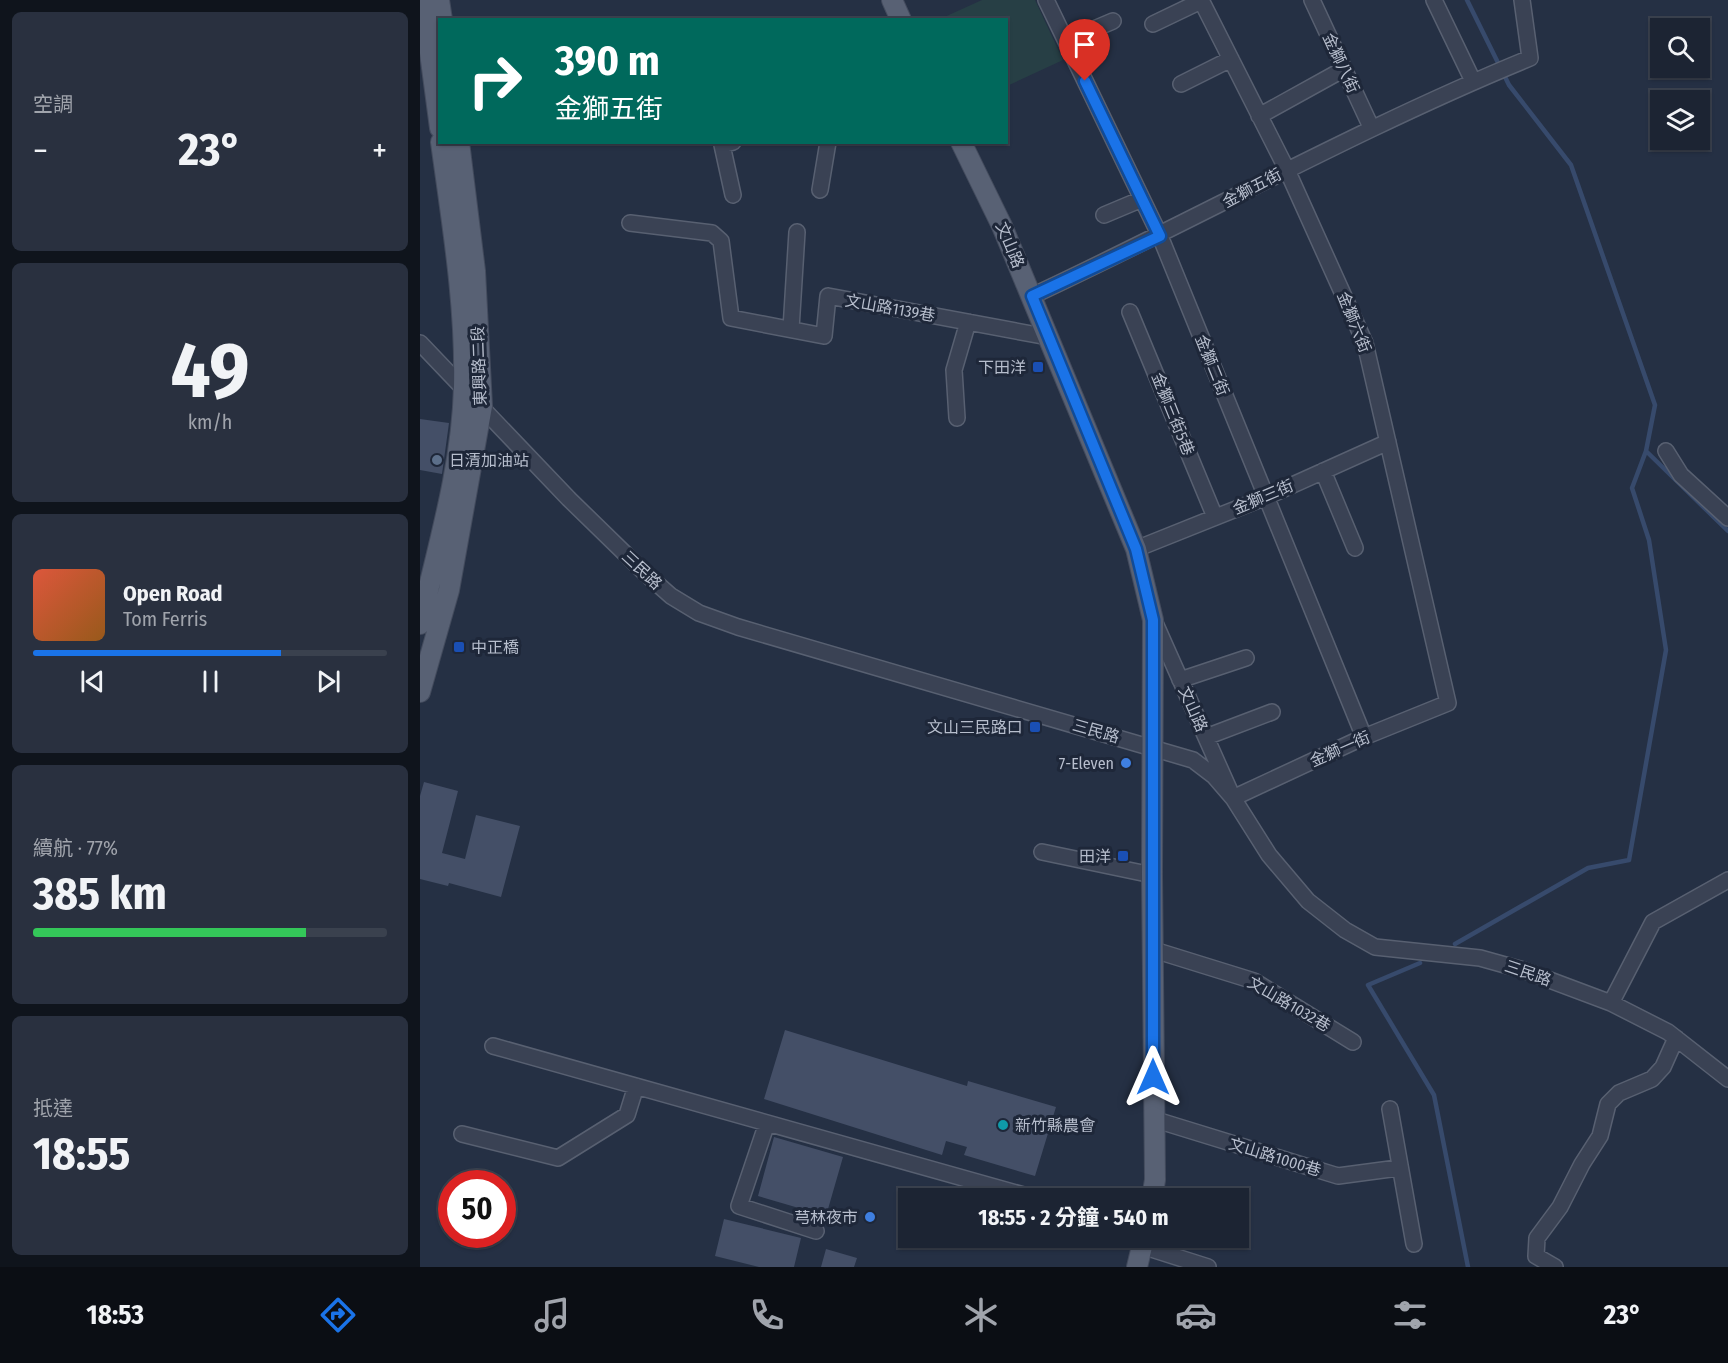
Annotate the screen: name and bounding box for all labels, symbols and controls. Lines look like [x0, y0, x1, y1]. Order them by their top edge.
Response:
map controls [1650, 18, 1710, 150]
button: search [1650, 18, 1710, 78]
pin [1059, 19, 1110, 81]
icon: arrive [1068, 28, 1101, 61]
street label: 金獅八街 [1319, 30, 1363, 96]
text: 390 m [555, 36, 660, 86]
icon: right [456, 42, 534, 120]
button: layers [1650, 90, 1710, 150]
text: 空調 [33, 92, 73, 116]
text: 金獅五街 [555, 93, 663, 125]
text: 23° [178, 123, 242, 177]
text: − [33, 131, 48, 171]
text: + [372, 131, 387, 171]
street label: 金獅五街 [1219, 165, 1285, 211]
street label: 文山路 [992, 219, 1028, 271]
street label: 金獅六街 [1333, 289, 1375, 355]
street label: 文山路1139巷 [844, 291, 936, 325]
text: 49 [170, 324, 250, 418]
street label: 東興路二段 [468, 326, 490, 406]
street label: 金獅二街 [1191, 332, 1233, 398]
place label: 下田洋 [978, 358, 1026, 377]
marker: 下田洋 [1031, 360, 1045, 374]
street label: 金獅三街5巷 [1148, 370, 1198, 458]
text: km/h [188, 410, 232, 434]
place label: 日清加油站 [449, 451, 529, 470]
marker: 日清加油站 [430, 453, 444, 467]
street label: 金獅三街 [1230, 476, 1296, 518]
street label: 三民路 [618, 547, 666, 593]
text: Open Road [123, 580, 223, 607]
text: Tom Ferris [123, 607, 207, 631]
place label: 中正橋 [471, 638, 519, 657]
marker: 中正橋 [452, 640, 466, 654]
icon: previous [76, 665, 109, 698]
icon: pause [194, 665, 227, 698]
icon: next [312, 665, 345, 698]
street label: 文山路 [1175, 683, 1211, 735]
street label: 三民路 [1070, 715, 1122, 747]
place label: 文山三民路口 [927, 718, 1023, 737]
marker: 文山三民路口 [1028, 720, 1042, 734]
street label: 金獅一街 [1307, 727, 1373, 771]
place label: 7-Eleven [1059, 754, 1114, 773]
marker: 7-Eleven [1119, 756, 1133, 770]
text: 續航 · 77% [33, 836, 118, 860]
place label: 田洋 [1079, 847, 1111, 866]
marker: 田洋 [1116, 849, 1130, 863]
text: 385 km [33, 867, 167, 921]
street label: 三民路 [1502, 956, 1554, 990]
street label: 文山路1032巷 [1244, 973, 1334, 1035]
position arrow [1121, 1045, 1185, 1109]
text: 抵達 [33, 1096, 73, 1120]
place label: 新竹縣農會 [1015, 1116, 1095, 1135]
marker: 新竹縣農會 [996, 1118, 1010, 1132]
text: 18:55 [33, 1127, 130, 1181]
street label: 文山路1000巷 [1227, 1134, 1323, 1180]
speed limit sign: 50 [438, 1170, 516, 1248]
text: 18:55 · 2 分鐘 · 540 m [978, 1204, 1169, 1231]
place label: 芎林夜市 [794, 1208, 858, 1227]
marker: 芎林夜市 [863, 1210, 877, 1224]
icon: directions [317, 1294, 359, 1336]
icon: music [531, 1294, 573, 1336]
icon: phone [746, 1294, 788, 1336]
icon: climate [960, 1294, 1002, 1336]
icon: car [1175, 1294, 1217, 1336]
icon: filters [1389, 1294, 1431, 1336]
text: 18:53 [86, 1299, 144, 1331]
text: 23° [1604, 1299, 1642, 1331]

